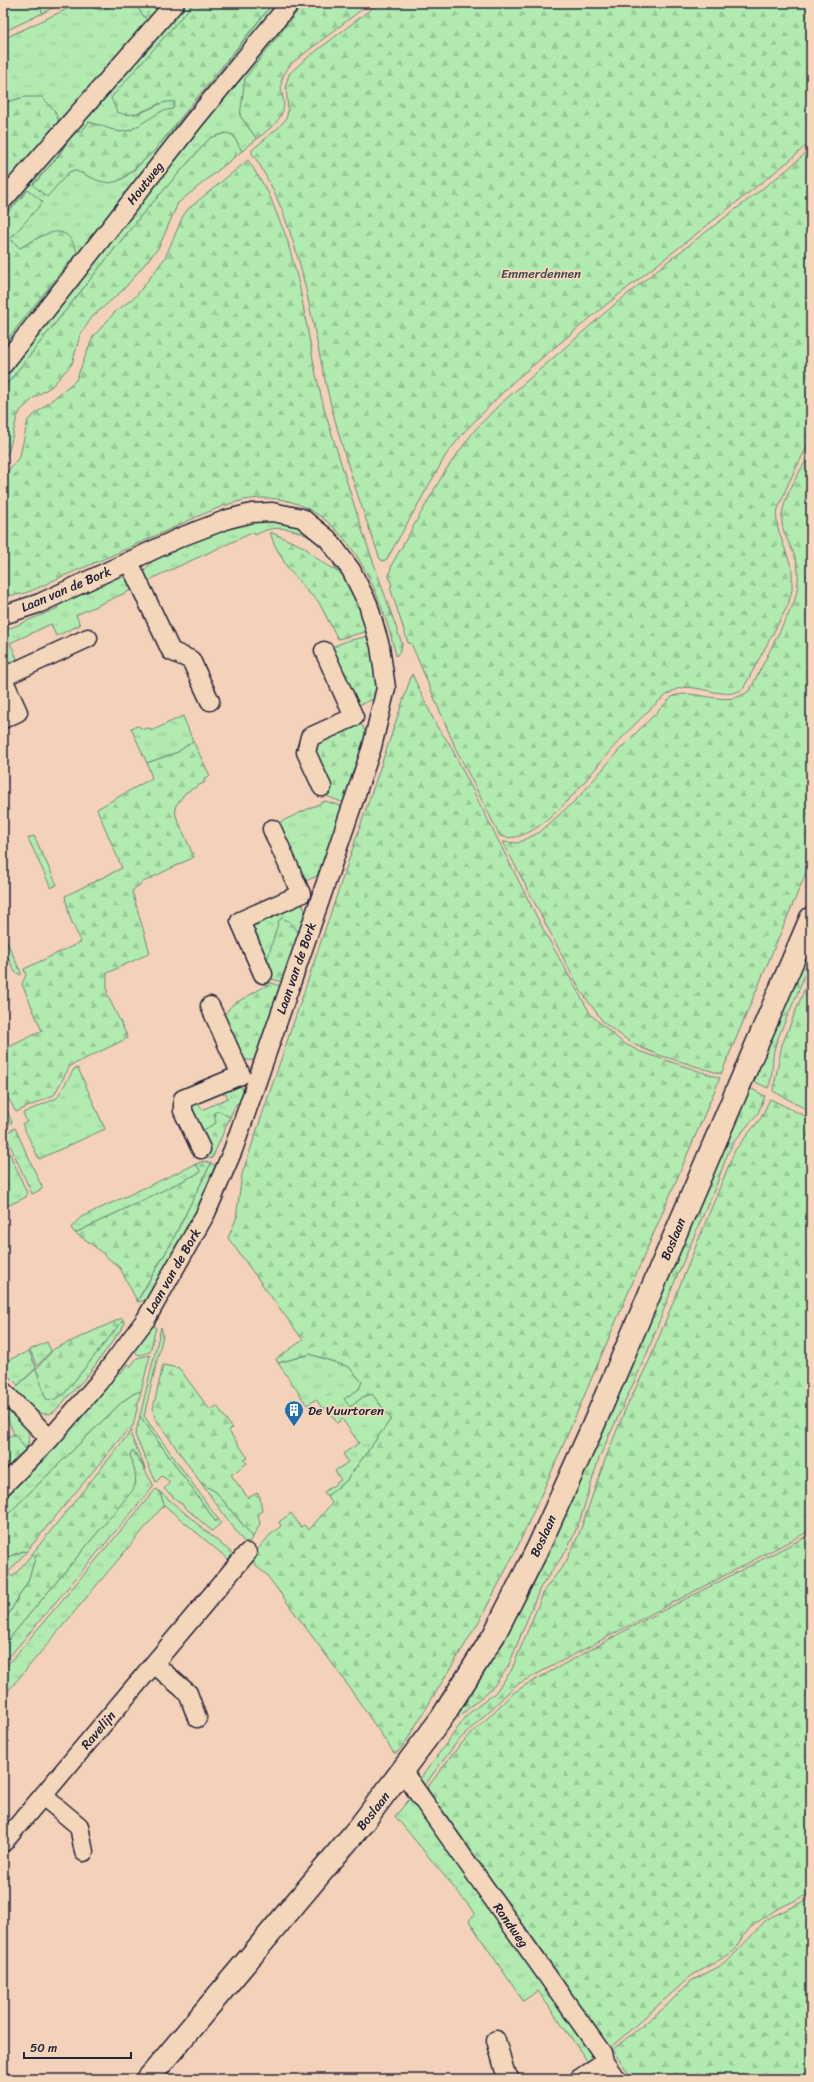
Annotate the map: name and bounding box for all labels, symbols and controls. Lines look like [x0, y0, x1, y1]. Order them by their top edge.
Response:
street label: Houtweg [120, 156, 170, 210]
park label: Emmerdennen [501, 262, 581, 285]
street label: Laan van de Bork [17, 560, 115, 618]
street label: Laan van de Bork [269, 919, 323, 1017]
street label: Boslaan [654, 1214, 692, 1264]
street label: Laan van de Bork [139, 1223, 207, 1319]
building icon: De Vuurtoren [283, 1399, 305, 1427]
place label: De Vuurtoren [308, 1399, 384, 1422]
street label: Boslaan [523, 1511, 563, 1561]
street label: Ravelijn [75, 1705, 121, 1755]
street label: Boslaan [350, 1786, 396, 1836]
street label: Randweg [487, 1898, 535, 1953]
scale bar [24, 2034, 131, 2060]
text: 50 m [30, 2037, 57, 2059]

